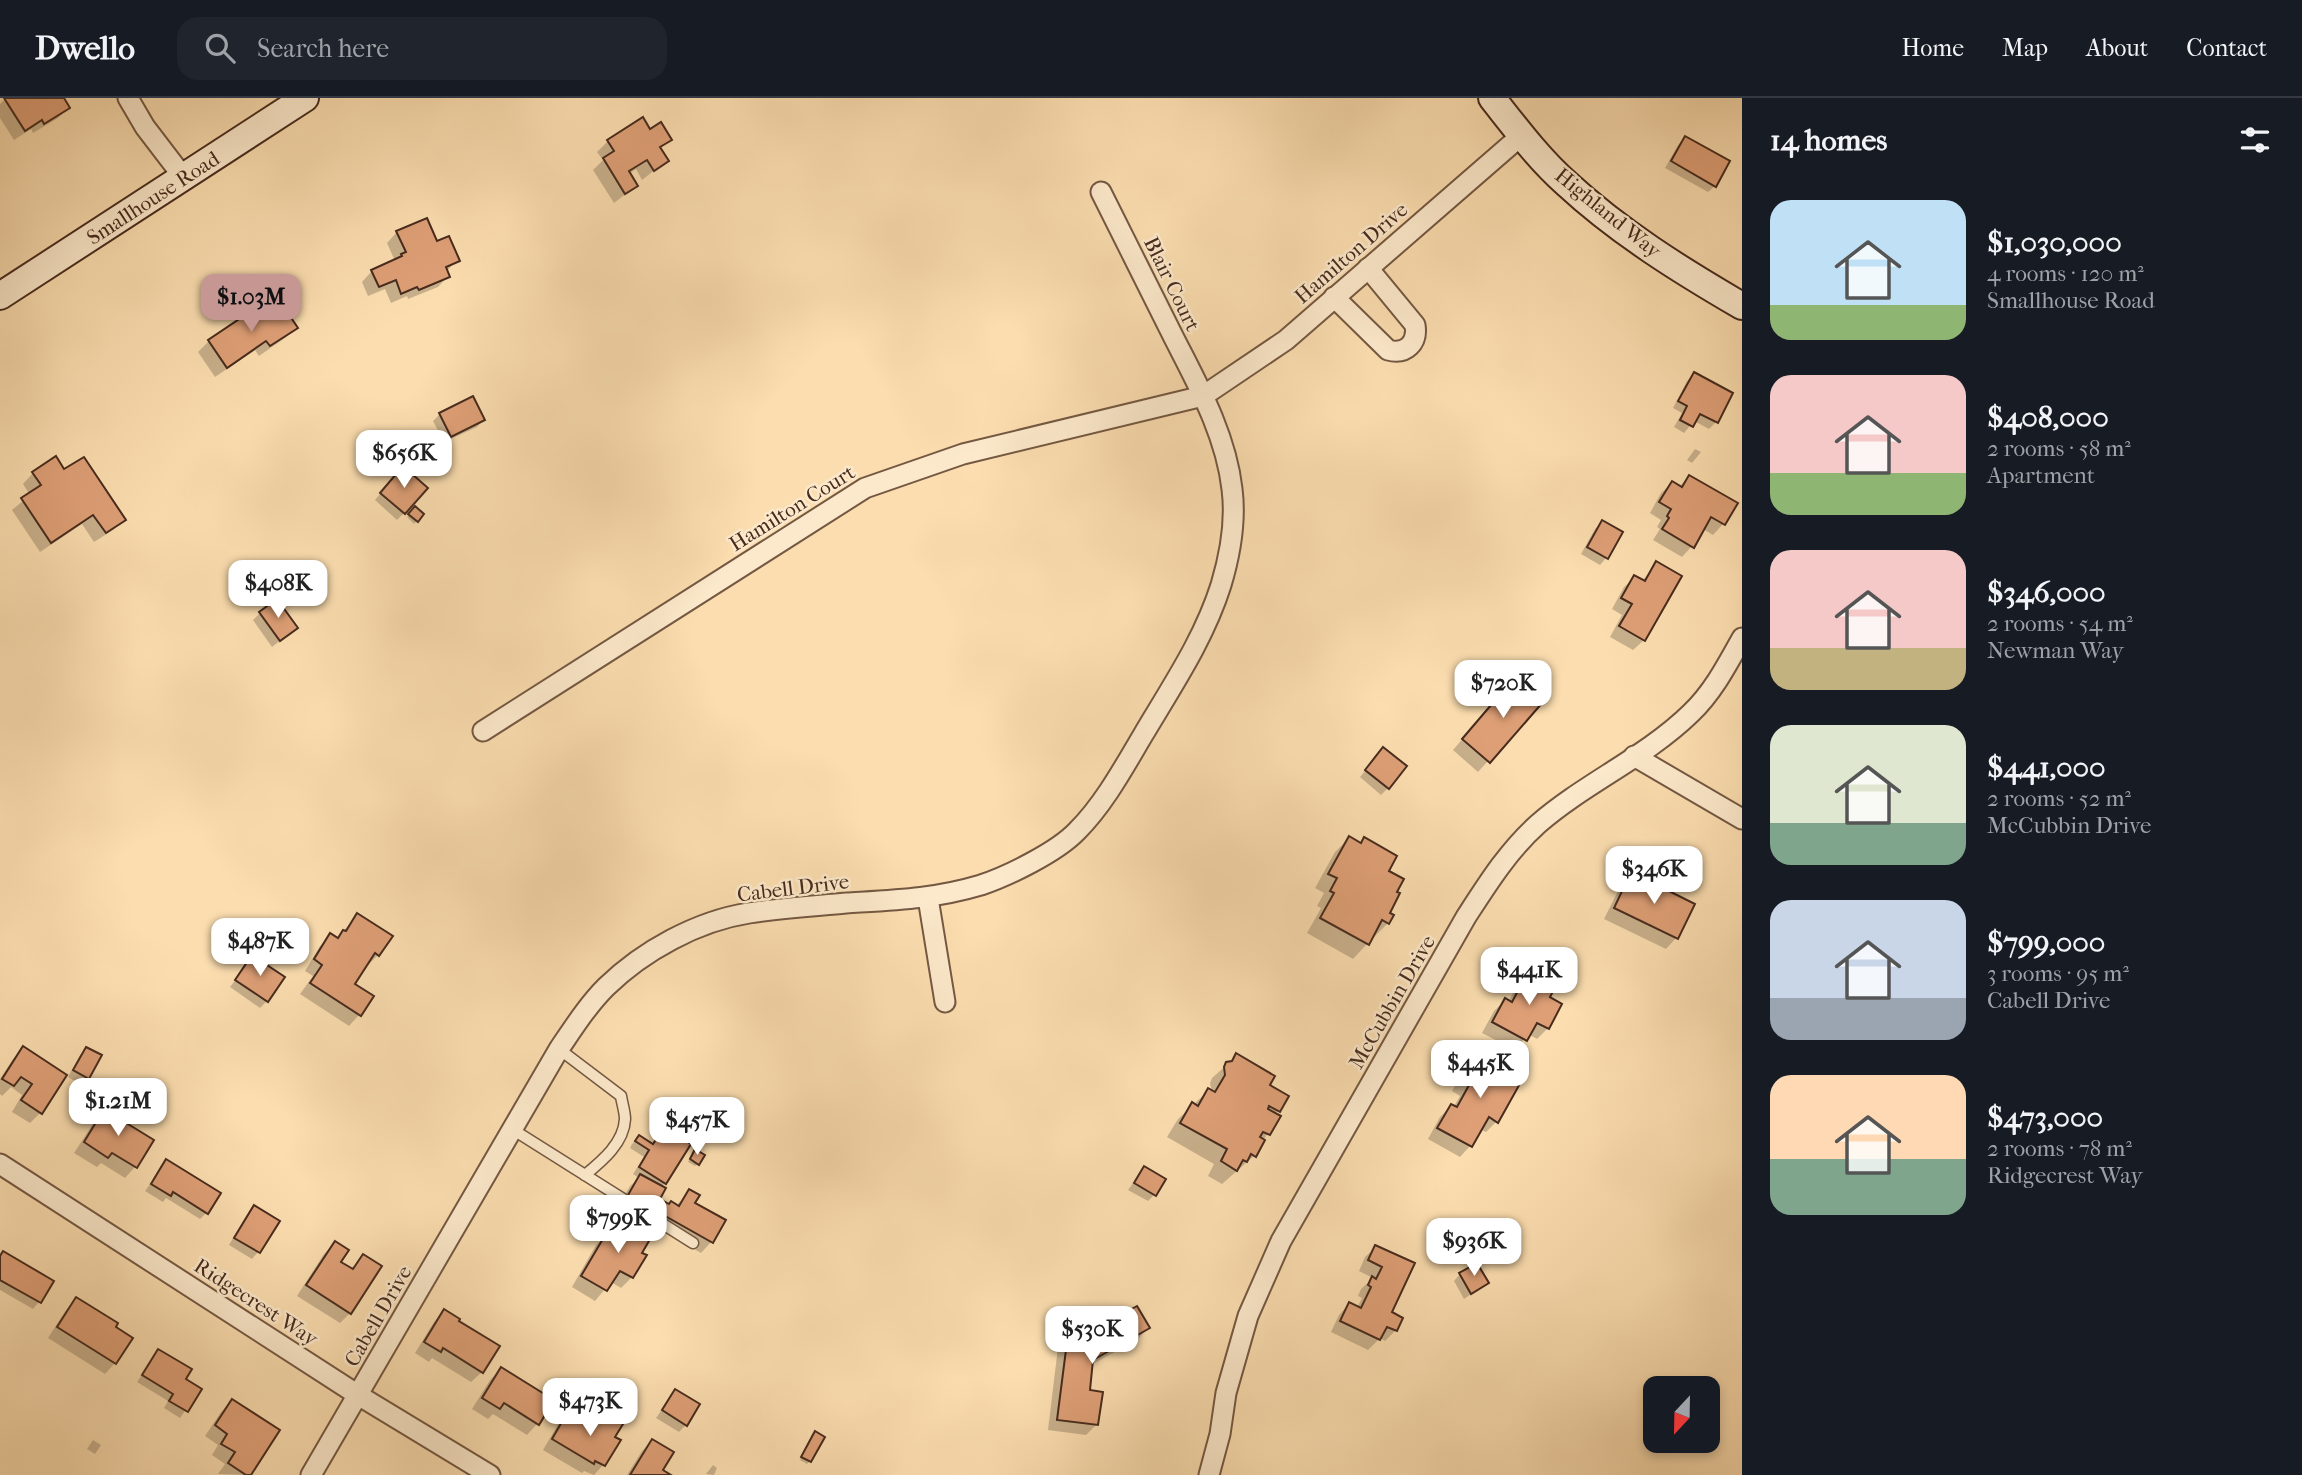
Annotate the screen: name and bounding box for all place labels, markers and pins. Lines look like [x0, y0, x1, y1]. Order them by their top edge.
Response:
pin: $1.03M [194, 274, 308, 334]
pin: $656K [355, 430, 453, 490]
pin: $408K [229, 560, 327, 620]
pin: $720K [1454, 660, 1552, 720]
pin: $346K [1605, 846, 1703, 906]
pin: $487K [211, 918, 309, 978]
pin: $441K [1480, 948, 1578, 1007]
pin: $445K [1431, 1040, 1529, 1100]
pin: $1.21M [61, 1079, 175, 1138]
pin: $457K [648, 1098, 746, 1157]
pin: $799K [569, 1196, 667, 1255]
pin: $936K [1425, 1218, 1523, 1278]
pin: $530K [1043, 1306, 1141, 1366]
pin: $473K [541, 1378, 639, 1438]

